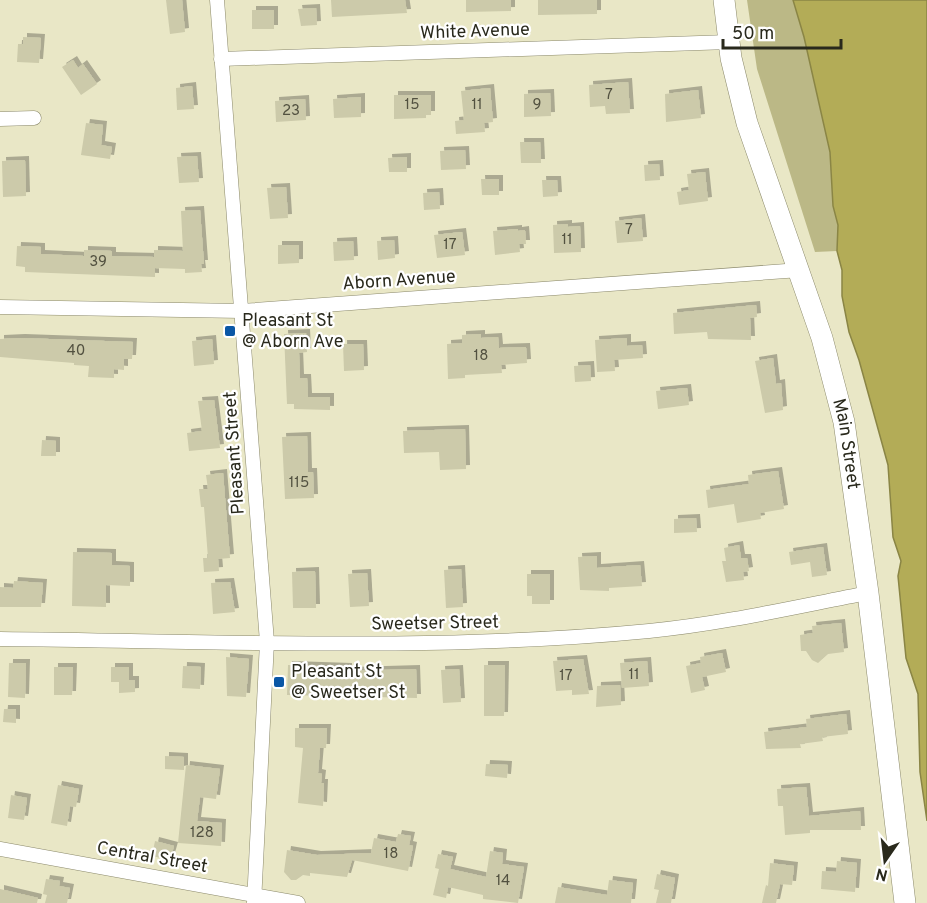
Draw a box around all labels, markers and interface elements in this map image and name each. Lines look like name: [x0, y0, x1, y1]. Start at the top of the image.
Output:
scale bar: [723, 12, 842, 50]
street label: White Avenue: [420, 19, 530, 45]
text: 50 m: [732, 23, 774, 46]
house number: 7: [605, 86, 613, 105]
house number: 15: [405, 96, 419, 115]
house number: 11: [471, 96, 483, 115]
house number: 9: [533, 96, 541, 115]
house number: 23: [282, 102, 300, 121]
house number: 7: [625, 221, 633, 240]
house number: 11: [561, 231, 573, 250]
house number: 17: [443, 236, 457, 255]
house number: 39: [89, 253, 107, 272]
street label: Aborn Avenue: [342, 266, 456, 296]
place label: Pleasant St @ Aborn Ave: [242, 310, 343, 354]
marker: Pleasant St @ Aborn Ave: [223, 324, 237, 338]
house number: 40: [67, 342, 85, 361]
house number: 18: [474, 347, 488, 366]
street label: Pleasant Street: [219, 391, 251, 515]
street label: Main Street: [827, 396, 865, 491]
house number: 115: [289, 474, 309, 493]
street label: Sweetser Street: [371, 611, 499, 637]
place label: Pleasant St @ Sweetser St: [291, 661, 406, 705]
house number: 11: [628, 666, 640, 685]
house number: 17: [559, 667, 573, 686]
marker: Pleasant St @ Sweetser St: [272, 675, 286, 689]
house number: 128: [190, 824, 214, 843]
north arrow: [855, 831, 915, 891]
street label: Central Street: [95, 837, 209, 879]
house number: 18: [384, 845, 398, 864]
text: N: [874, 863, 890, 885]
house number: 14: [496, 872, 510, 891]

